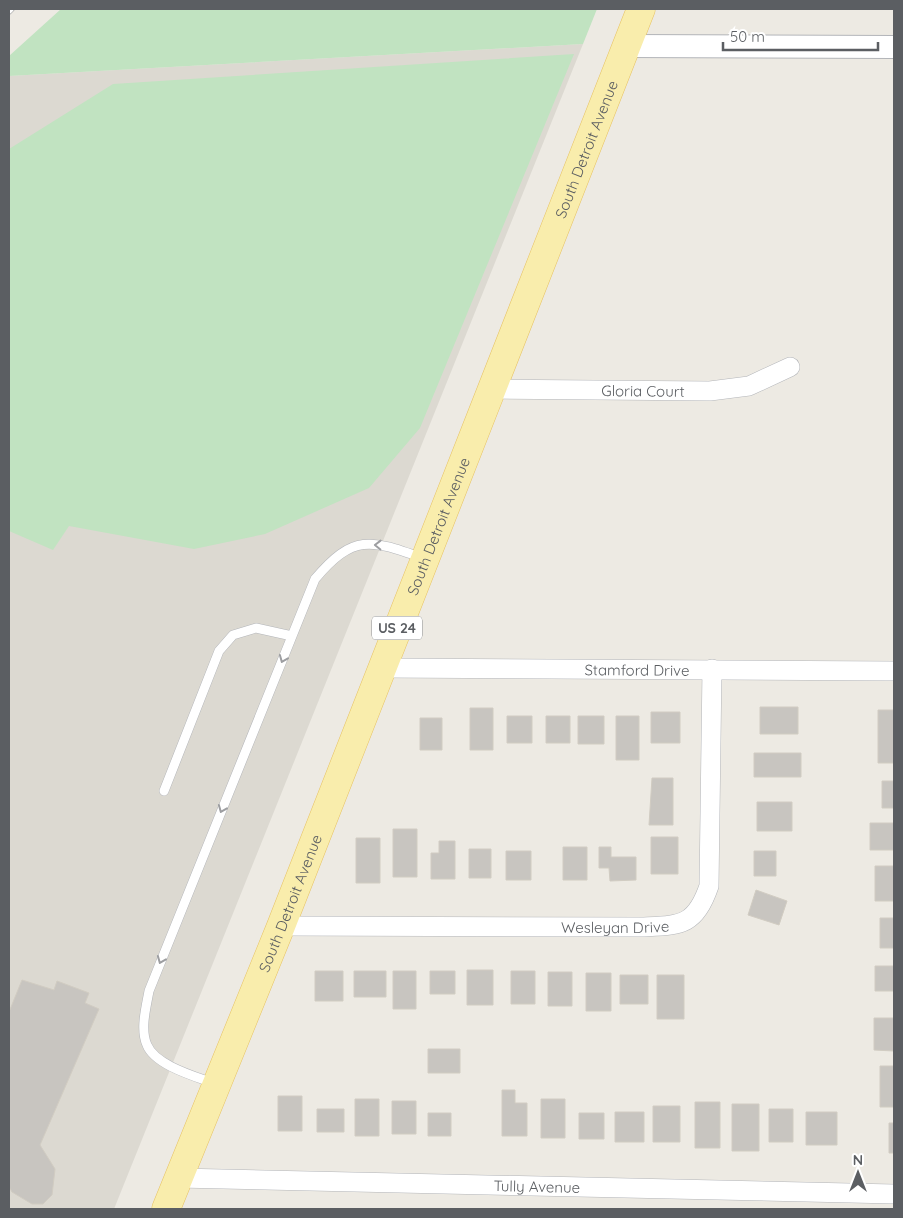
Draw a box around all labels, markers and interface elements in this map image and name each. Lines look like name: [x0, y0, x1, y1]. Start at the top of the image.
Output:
scale bar: [723, 20, 878, 52]
text: 50 m: [730, 27, 765, 46]
street label: South Detroit Avenue: [550, 78, 622, 221]
street label: Gloria Court: [601, 381, 685, 400]
street label: South Detroit Avenue: [402, 454, 474, 598]
one-way arrow: [374, 540, 382, 550]
road number: US 24: [372, 616, 422, 640]
one-way arrow: [278, 654, 288, 662]
street label: Stamford Drive: [584, 660, 690, 679]
one-way arrow: [218, 804, 228, 813]
street label: South Detroit Avenue: [254, 831, 326, 975]
street label: Wesleyan Drive: [561, 916, 670, 937]
one-way arrow: [157, 955, 168, 964]
north arrow: [833, 1148, 883, 1198]
text: N: [853, 1151, 863, 1169]
street label: Tully Avenue: [493, 1176, 580, 1196]

